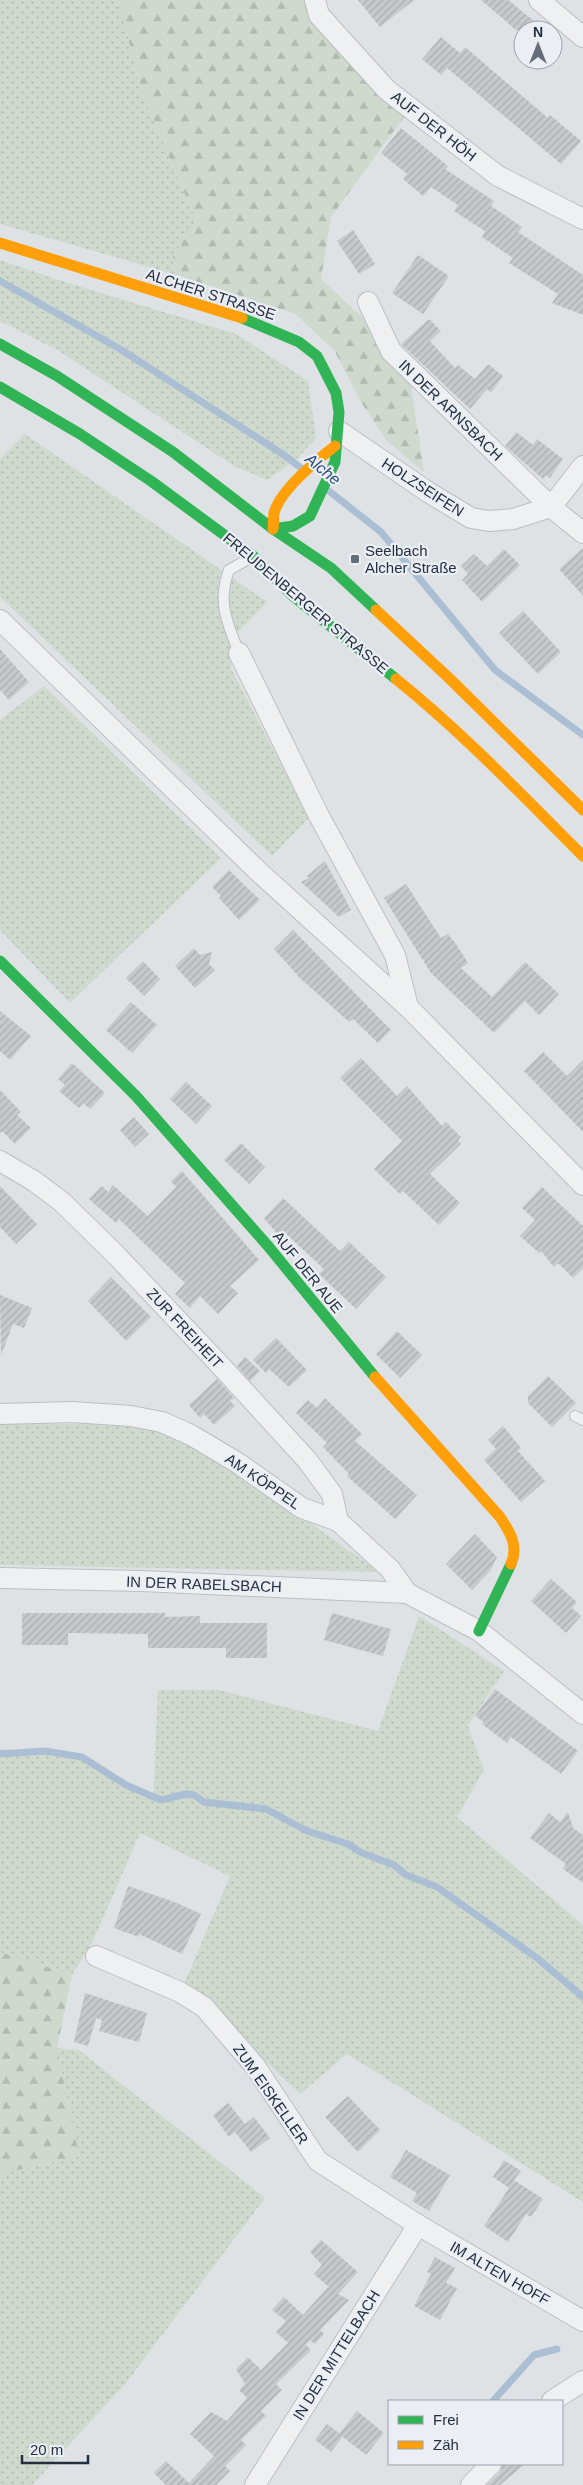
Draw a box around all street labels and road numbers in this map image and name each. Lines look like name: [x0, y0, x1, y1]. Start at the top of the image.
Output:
street label: AUF DER HÖH: [388, 87, 480, 165]
street label: ALCHER STRASSE: [144, 265, 278, 323]
street label: IN DER ARNSBACH: [396, 356, 506, 464]
street label: HOLZSEIFEN: [379, 454, 467, 520]
street label: FREUDENBERGER STRASSE: [220, 529, 392, 677]
street label: AUF DER AUE: [270, 1228, 346, 1316]
street label: ZUR FREIHEIT: [144, 1284, 226, 1372]
street label: AM KÖPPEL: [222, 1450, 304, 1512]
street label: IN DER RABELSBACH: [126, 1573, 282, 1595]
street label: ZUM EISKELLER: [230, 2041, 312, 2147]
street label: IM ALTEN HOFF: [447, 2238, 553, 2308]
street label: IN DER MITTELBACH: [289, 2287, 383, 2423]

